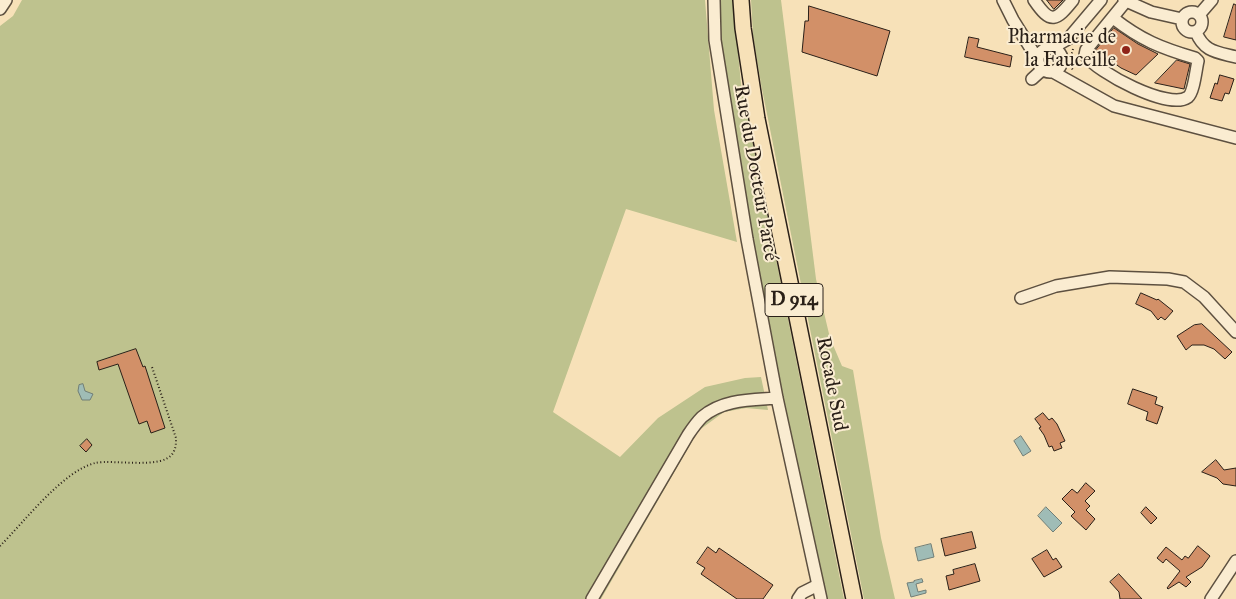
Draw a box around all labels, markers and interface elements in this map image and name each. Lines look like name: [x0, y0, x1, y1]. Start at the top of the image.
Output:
place label: Pharmacie de la Fauceille: [1007, 26, 1116, 73]
marker: Pharmacie de la Fauceille: [1120, 44, 1132, 56]
street label: Rue du Docteur Parcé: [728, 83, 782, 263]
road number: D 914: [765, 284, 823, 316]
street label: Rocade Sud: [810, 335, 852, 433]

